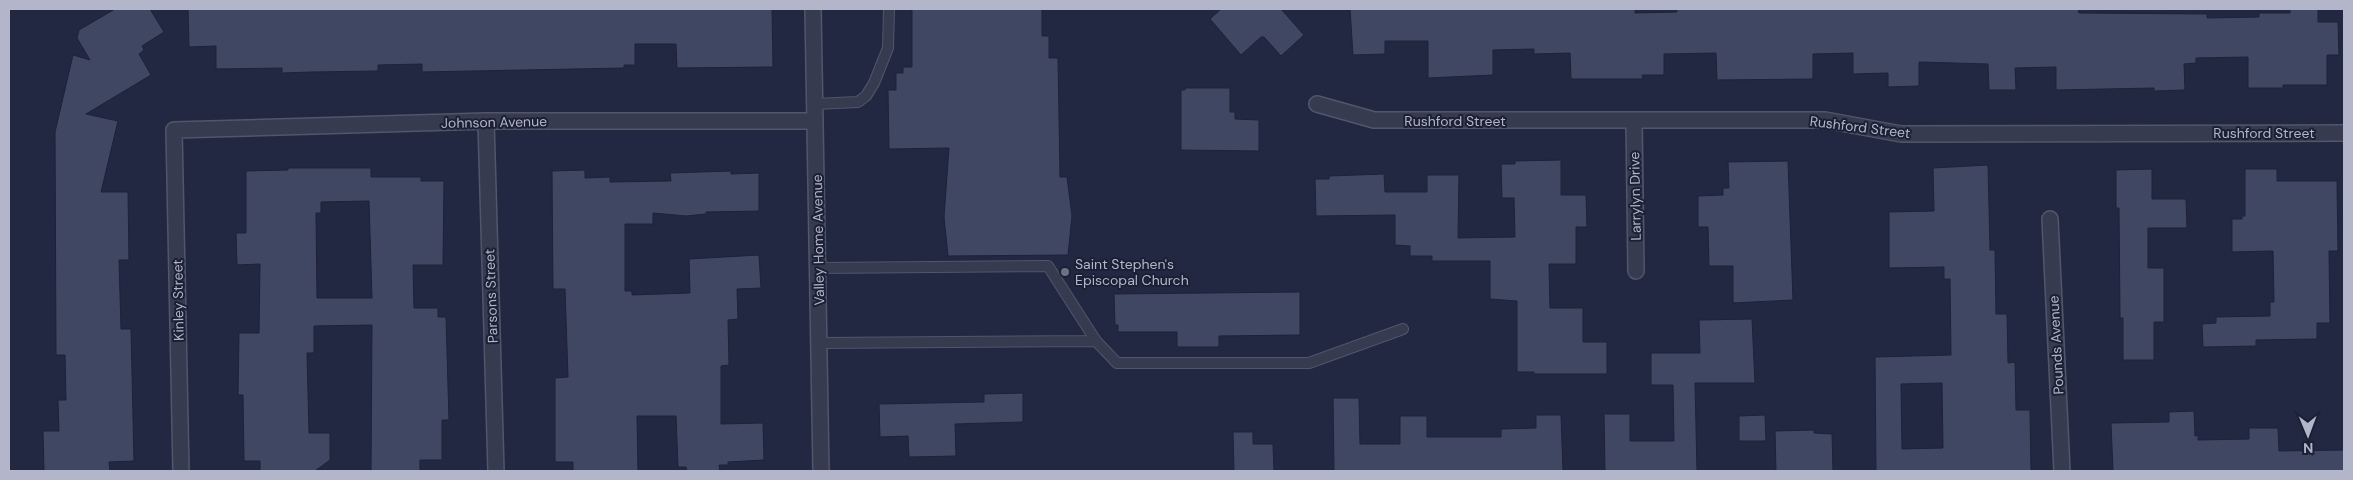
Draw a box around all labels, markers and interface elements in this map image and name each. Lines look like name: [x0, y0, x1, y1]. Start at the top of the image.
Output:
street label: Johnson Avenue: [441, 112, 547, 132]
street label: Rushford Street: [1404, 112, 1506, 130]
street label: Rushford Street: [1809, 112, 1911, 142]
street label: Rushford Street: [2213, 124, 2315, 142]
street label: Larrylyn Drive: [1625, 151, 1645, 241]
street label: Valley Home Avenue: [808, 174, 828, 306]
street label: Parsons Street: [480, 249, 502, 343]
place label: Saint Stephen's Episcopal Church: [1075, 255, 1189, 289]
street label: Kinley Street: [168, 259, 188, 341]
marker: Saint Stephen's Episcopal Church: [1059, 266, 1071, 278]
street label: Pounds Avenue: [2044, 295, 2068, 395]
north arrow: [2283, 410, 2333, 460]
text: N: [2303, 439, 2313, 457]

